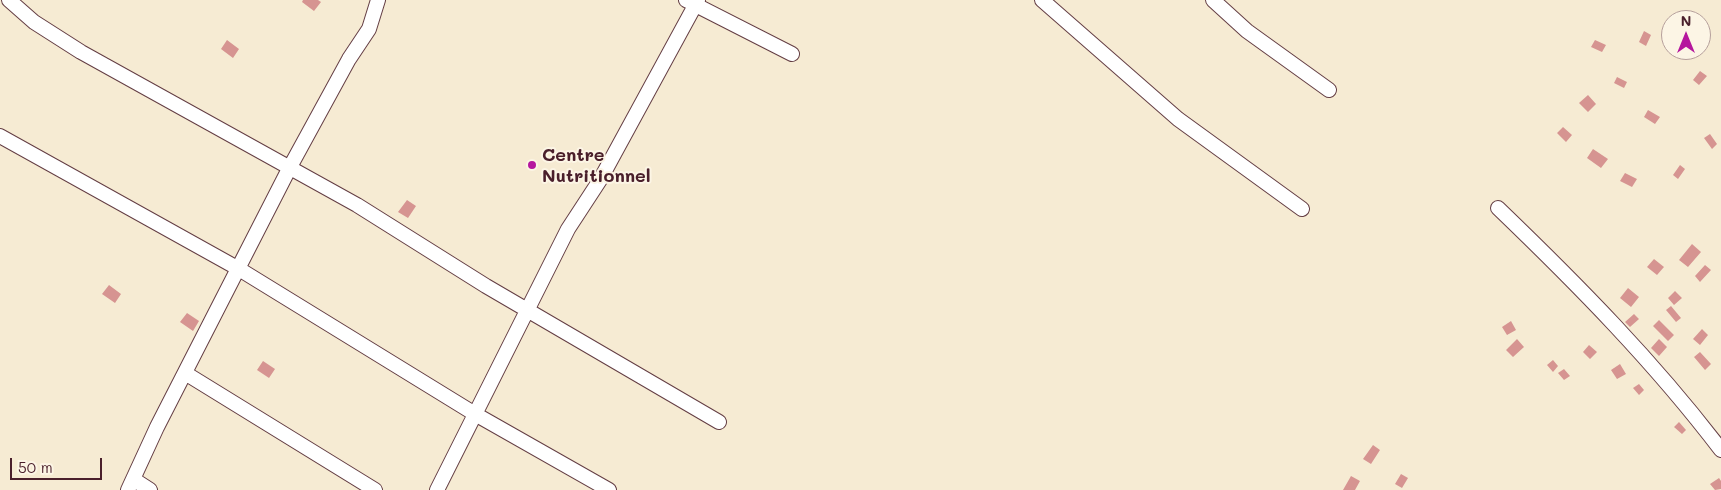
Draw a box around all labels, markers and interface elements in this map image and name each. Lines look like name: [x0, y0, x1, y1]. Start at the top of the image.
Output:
north arrow: [1661, 10, 1711, 60]
text: N: [1681, 11, 1691, 30]
place label: Centre Nutritionnel: [542, 144, 651, 186]
marker: Centre Nutritionnel: [526, 159, 538, 171]
scale bar: [12, 448, 105, 480]
text: 50 m: [18, 457, 53, 477]

